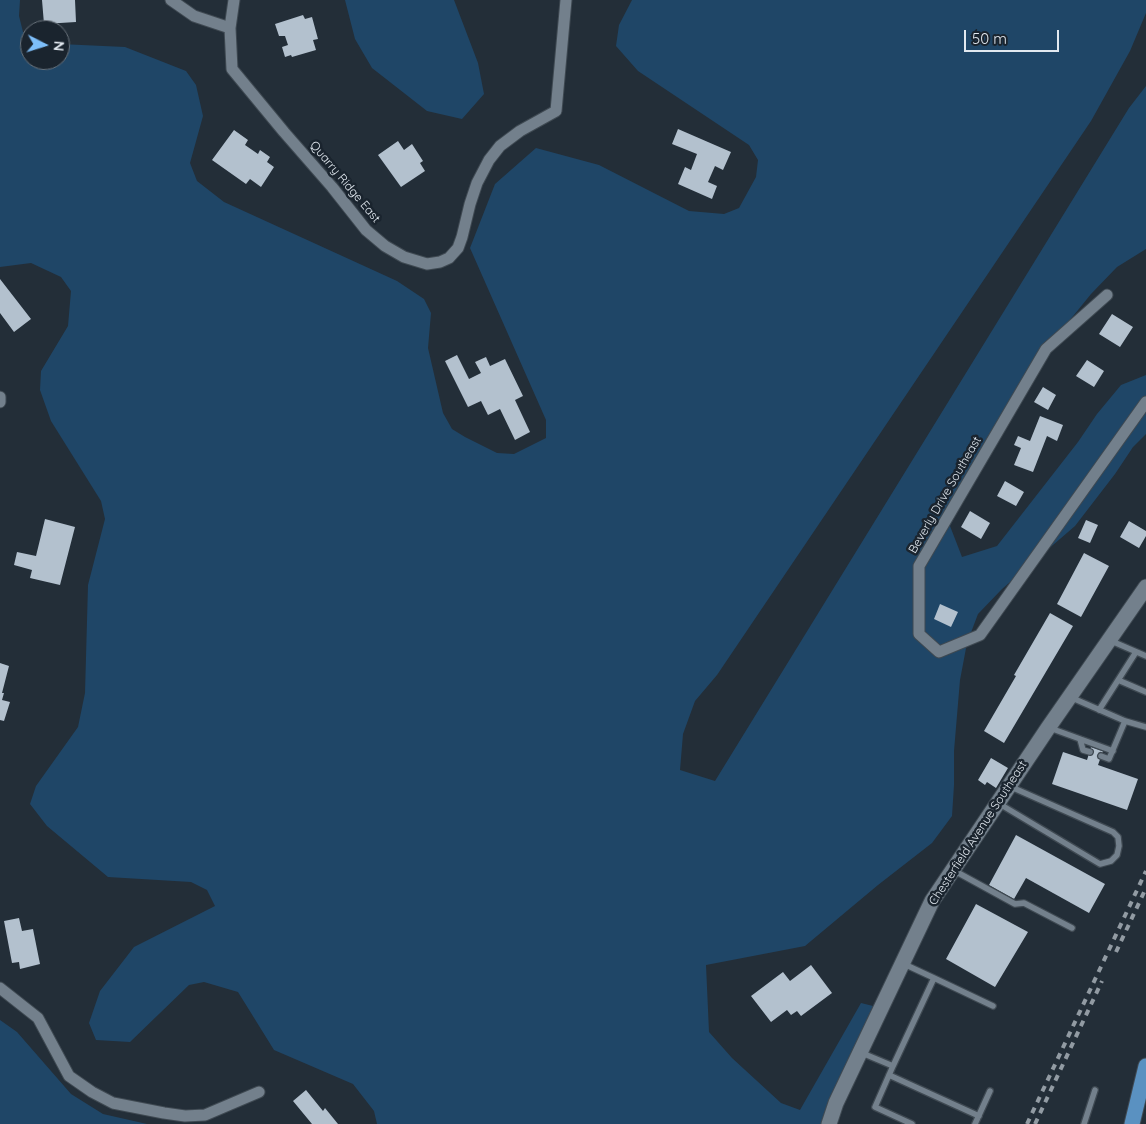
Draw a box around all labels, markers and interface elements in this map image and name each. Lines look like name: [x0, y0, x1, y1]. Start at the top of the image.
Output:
north arrow: [20, 20, 70, 70]
scale bar: [966, 20, 1061, 52]
text: 50 m: [972, 29, 1007, 48]
text: N: [50, 40, 68, 52]
street label: Quarry Ridge East: [307, 138, 383, 226]
street label: Beverly Drive Southeast: [906, 434, 984, 556]
street label: Chesterfield Avenue Southeast: [926, 758, 1030, 908]

